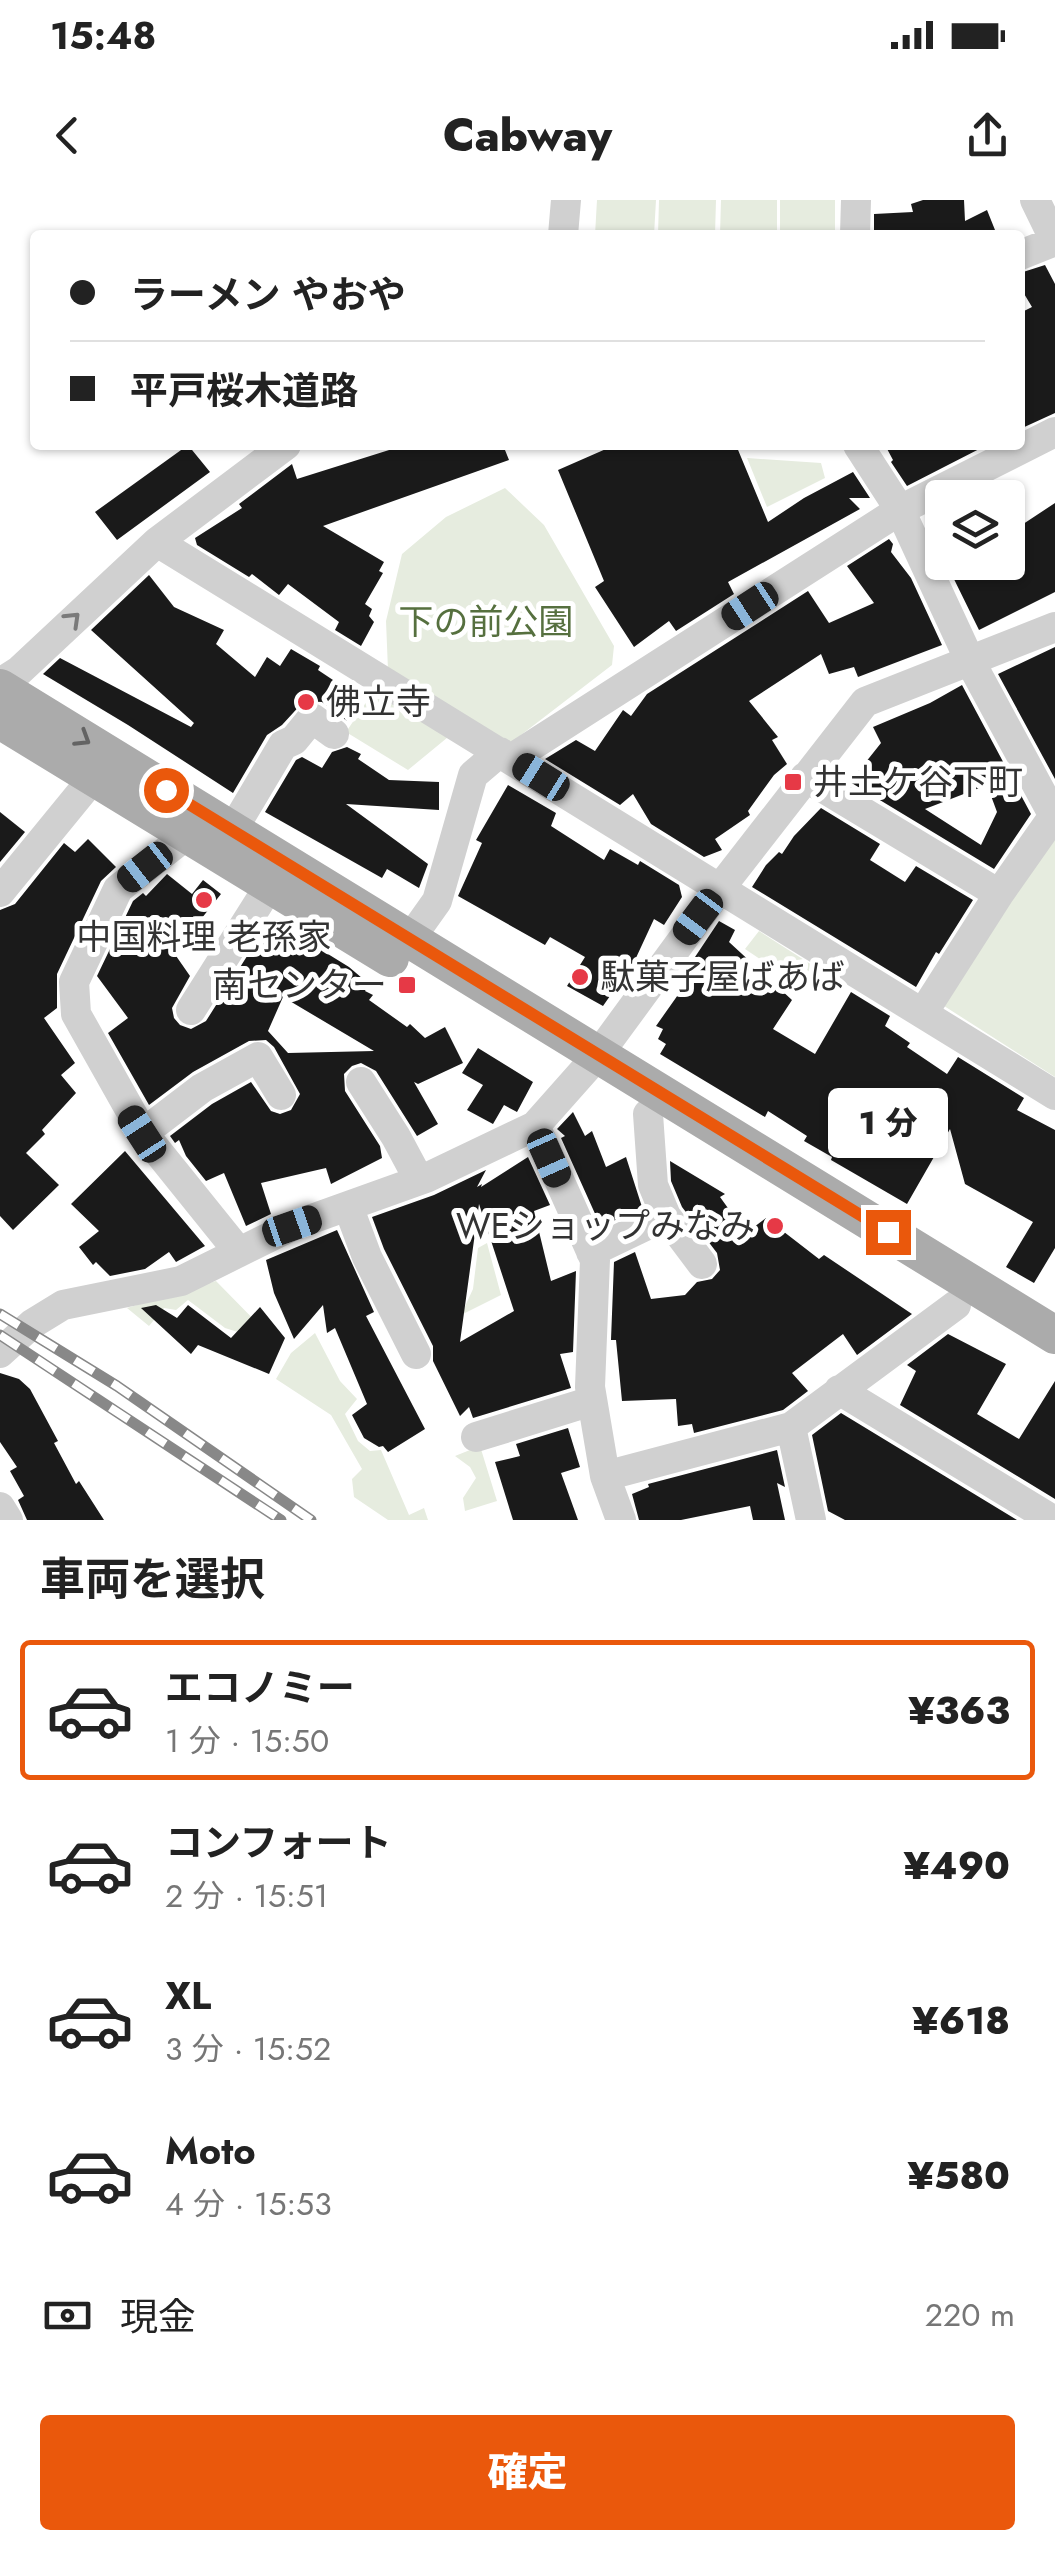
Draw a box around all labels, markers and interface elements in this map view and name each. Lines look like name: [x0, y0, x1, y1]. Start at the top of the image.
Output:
text: 15:48: [50, 8, 156, 63]
text: Cabway: [443, 103, 612, 168]
icon: back: [40, 108, 95, 163]
icon: share: [960, 108, 1015, 163]
text: ラーメン やおや: [130, 267, 406, 322]
text: 平戸桜木道路: [130, 363, 358, 418]
map controls: [925, 480, 1025, 580]
button: layers: [925, 480, 1025, 580]
car: [717, 577, 783, 635]
park label: 下の前公園: [398, 597, 574, 647]
one-way arrow: [62, 613, 80, 631]
place label: 佛立寺: [326, 677, 431, 727]
marker: 佛立寺: [295, 691, 317, 713]
one-way arrow: [72, 727, 90, 746]
car: [508, 748, 574, 806]
place label: 井土ケ谷下町: [813, 757, 1023, 807]
route start: [144, 768, 189, 813]
marker: 井土ケ谷下町: [782, 771, 804, 793]
car: [112, 837, 178, 897]
car: [668, 884, 728, 950]
marker: 中国料理 老孫家: [193, 889, 215, 911]
place label: 中国料理 老孫家: [76, 912, 332, 962]
place label: 駄菓子屋ばあば: [600, 952, 845, 1002]
place label: 南センター: [212, 960, 387, 1010]
marker: 駄菓子屋ばあば: [569, 966, 591, 988]
marker: 南センター: [396, 974, 418, 996]
callout: 1 分: [828, 1087, 948, 1157]
text: 1 分: [859, 1100, 917, 1146]
car: [113, 1101, 171, 1167]
car: [523, 1124, 575, 1192]
place label: WEショップみなみ: [456, 1201, 755, 1251]
car: [259, 1202, 325, 1250]
route end: [866, 1210, 911, 1255]
marker: WEショップみなみ: [764, 1215, 786, 1237]
text: 車両を選択: [40, 1547, 265, 1612]
text: エコノミー: [165, 1660, 355, 1715]
icon: car: [45, 1665, 135, 1755]
text: ¥363: [908, 1683, 1010, 1738]
text: 1 分 · 15:50: [165, 1718, 329, 1764]
text: コンフォート: [165, 1815, 392, 1870]
icon: car: [45, 1820, 135, 1910]
text: ¥490: [903, 1838, 1010, 1893]
text: 2 分 · 15:51: [165, 1873, 328, 1919]
text: XL: [165, 1968, 211, 2023]
icon: car: [45, 1975, 135, 2065]
text: ¥618: [912, 1993, 1010, 2048]
text: 3 分 · 15:52: [165, 2026, 331, 2072]
text: Moto: [165, 2123, 256, 2178]
icon: car: [45, 2130, 135, 2220]
text: ¥580: [908, 2148, 1010, 2203]
text: 4 分 · 15:53: [165, 2181, 332, 2227]
icon: cash: [40, 2288, 95, 2343]
text: 現金: [120, 2289, 196, 2344]
text: 220 m: [925, 2292, 1015, 2338]
button: 確定: [40, 2415, 1015, 2530]

